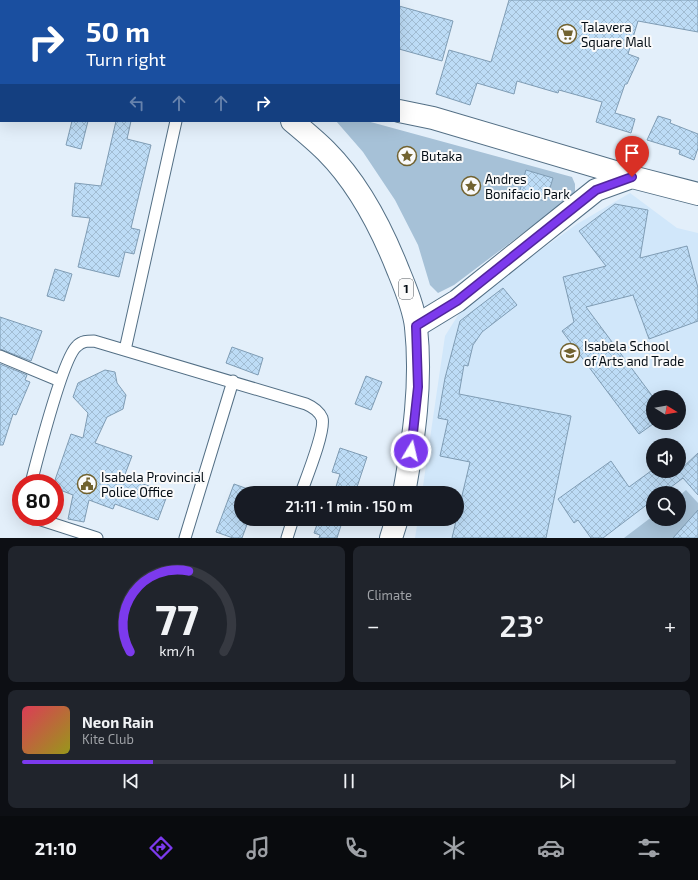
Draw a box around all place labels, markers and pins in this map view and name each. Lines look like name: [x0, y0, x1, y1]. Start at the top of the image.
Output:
place label: Talavera Square Mall: [581, 19, 652, 50]
supermarket icon: Talavera Square Mall: [556, 23, 578, 45]
pin: [615, 136, 649, 177]
place icon: Butaka: [396, 145, 418, 167]
place label: Butaka: [421, 148, 462, 164]
place label: Andres Bonifacio Park: [485, 171, 570, 202]
place icon: Andres Bonifacio Park: [460, 175, 482, 197]
place label: Isabela School of Arts and Trade: [584, 338, 684, 369]
school or university icon: Isabela School of Arts and Trade: [559, 342, 581, 364]
place label: Isabela Provincial Police Office: [101, 469, 205, 500]
public building icon: Isabela Provincial Police Office: [76, 473, 98, 495]

